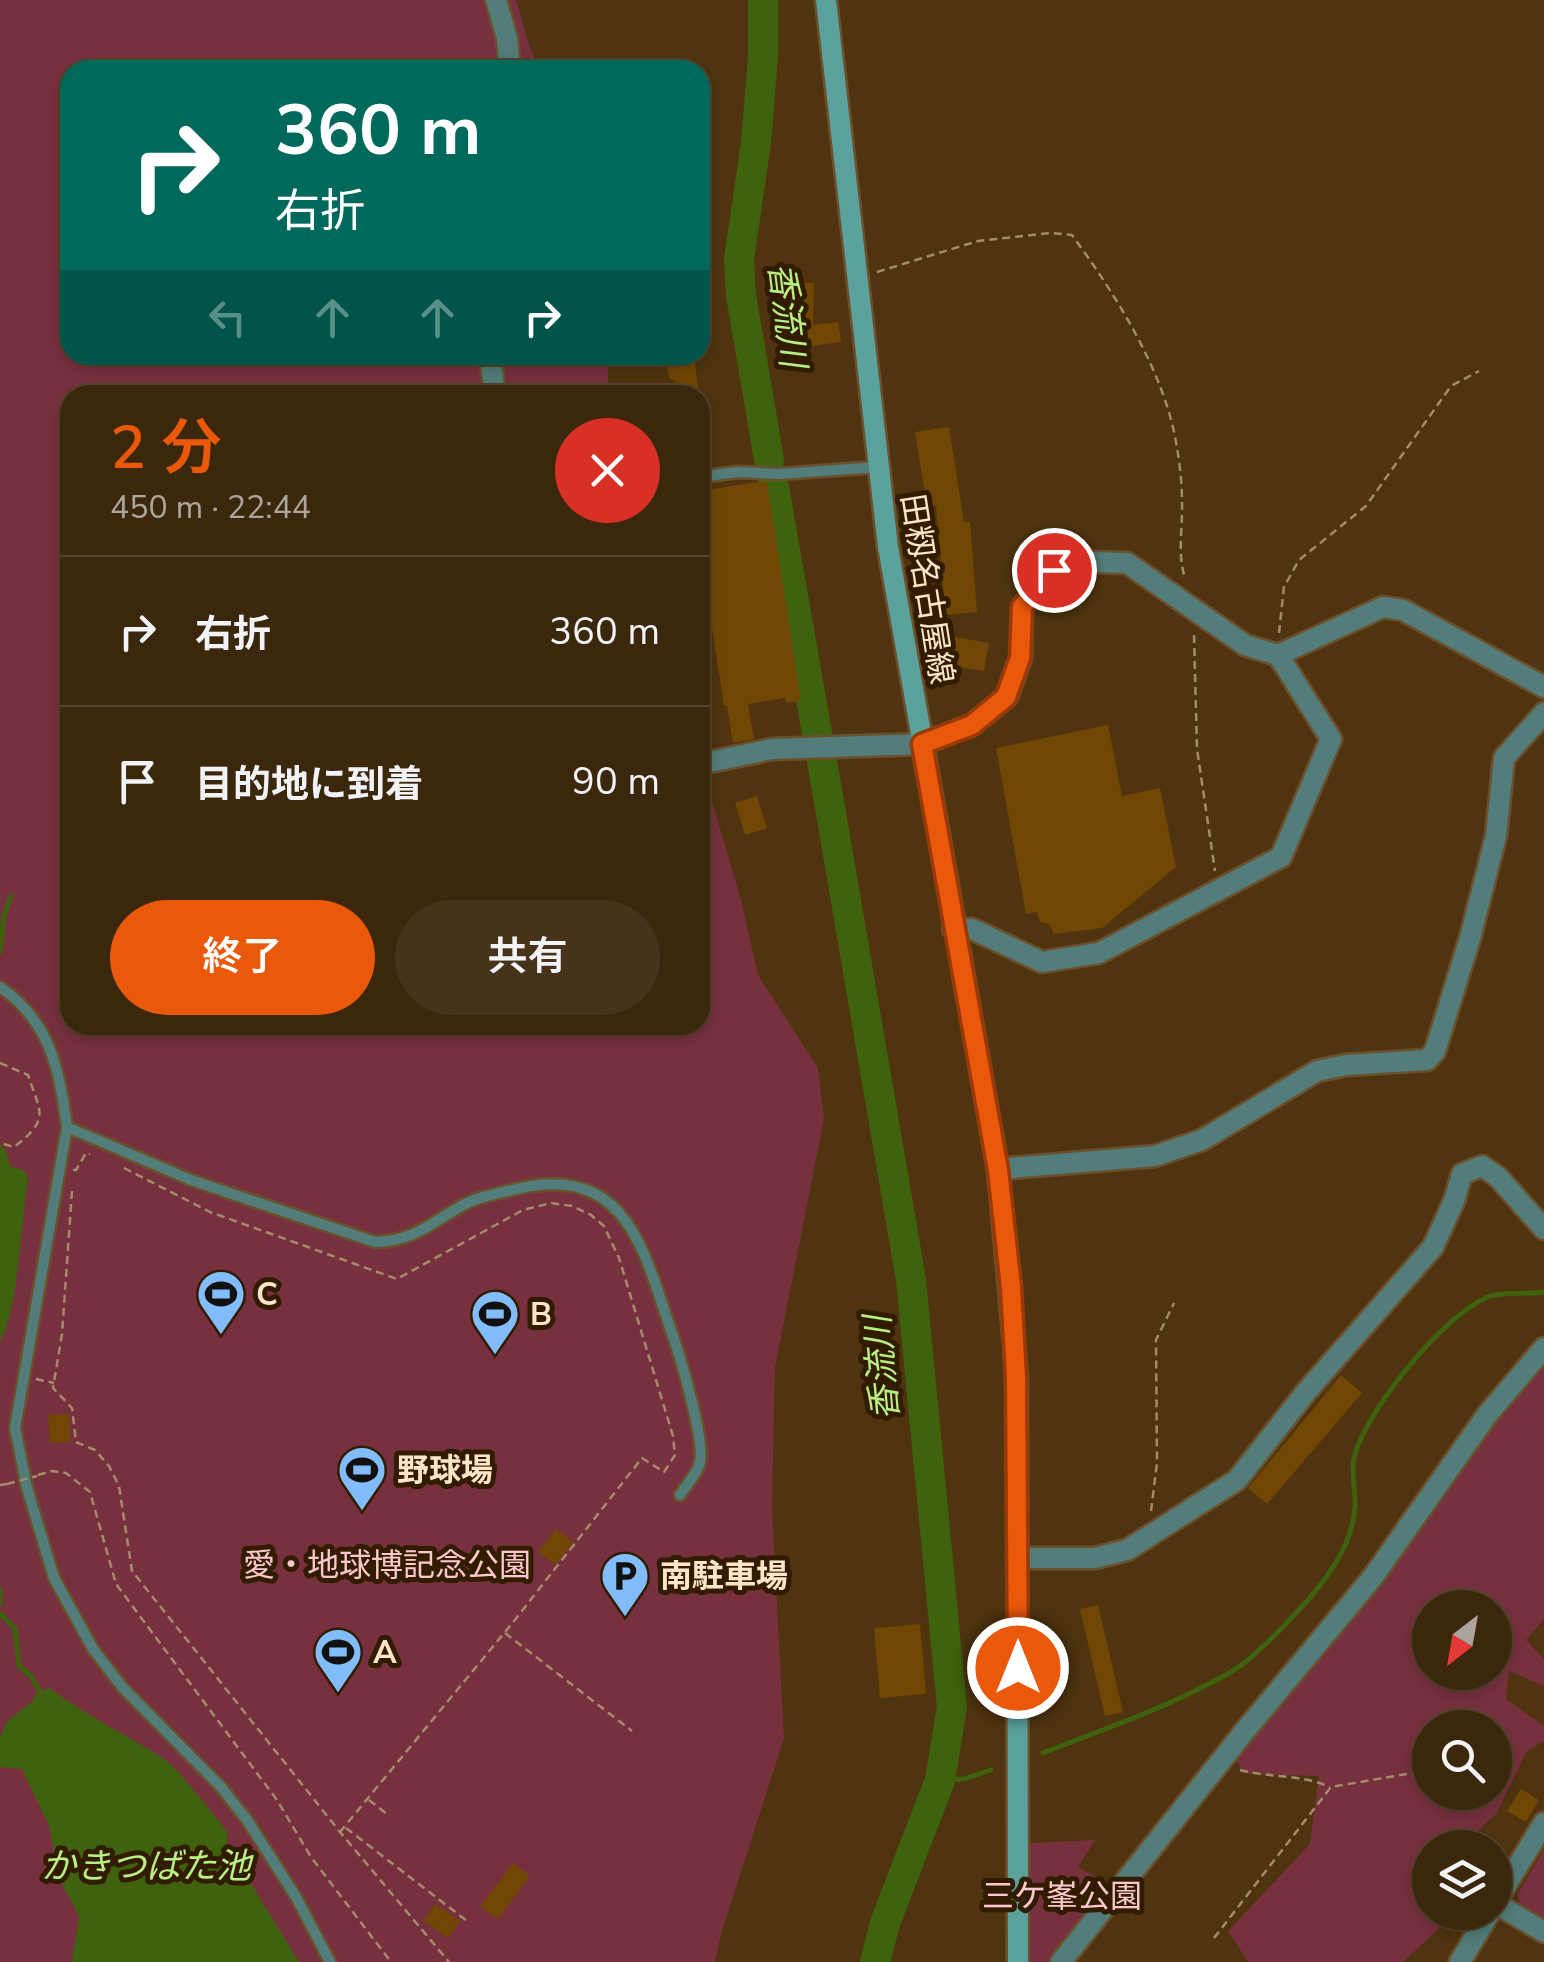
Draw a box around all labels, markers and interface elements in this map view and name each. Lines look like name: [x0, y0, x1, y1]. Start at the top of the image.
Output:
text: 360 m: [275, 83, 481, 179]
icon: right: [110, 100, 240, 230]
text: 右折: [275, 181, 365, 242]
water label: 香流川: [757, 260, 817, 374]
icon: left: [200, 290, 255, 345]
icon: ahead: [305, 290, 360, 345]
icon: ahead: [410, 290, 465, 345]
icon: right: [515, 290, 570, 345]
text: 2 分: [110, 407, 222, 489]
button: close: [555, 418, 660, 523]
text: 450 m · 22:44: [110, 486, 311, 529]
street label: 田籾名古屋線: [891, 491, 963, 687]
pin: [1012, 528, 1097, 613]
icon: arrive: [1027, 543, 1082, 598]
icon: right: [110, 604, 165, 659]
text: 360 m: [549, 606, 660, 657]
text: 右折: [195, 609, 271, 660]
icon: arrive: [110, 754, 165, 809]
text: 90 m: [572, 756, 660, 807]
text: 目的地に到着: [195, 759, 423, 810]
button: 終了: [110, 900, 375, 1015]
button: 共有: [395, 900, 660, 1015]
sports icon: C: [195, 1268, 247, 1336]
place label: C: [256, 1273, 278, 1316]
sports icon: B: [469, 1288, 521, 1356]
place label: B: [530, 1293, 552, 1336]
water label: 香流川: [854, 1310, 910, 1422]
sports icon: 野球場: [336, 1444, 388, 1512]
place label: 野球場: [397, 1449, 493, 1492]
park label: 愛・地球博記念公園: [243, 1544, 531, 1587]
parking icon: 南駐車場: [599, 1550, 651, 1618]
place label: 南駐車場: [660, 1555, 788, 1598]
north arrow: [1412, 1590, 1512, 1690]
map controls: [1412, 1590, 1512, 1930]
position arrow: [966, 1616, 1070, 1720]
sports icon: A: [312, 1626, 364, 1694]
place label: A: [373, 1631, 397, 1674]
button: search: [1412, 1710, 1512, 1810]
button: layers: [1412, 1830, 1512, 1930]
water label: かきつばた池: [41, 1843, 254, 1890]
park label: 三ケ峯公園: [982, 1875, 1142, 1918]

